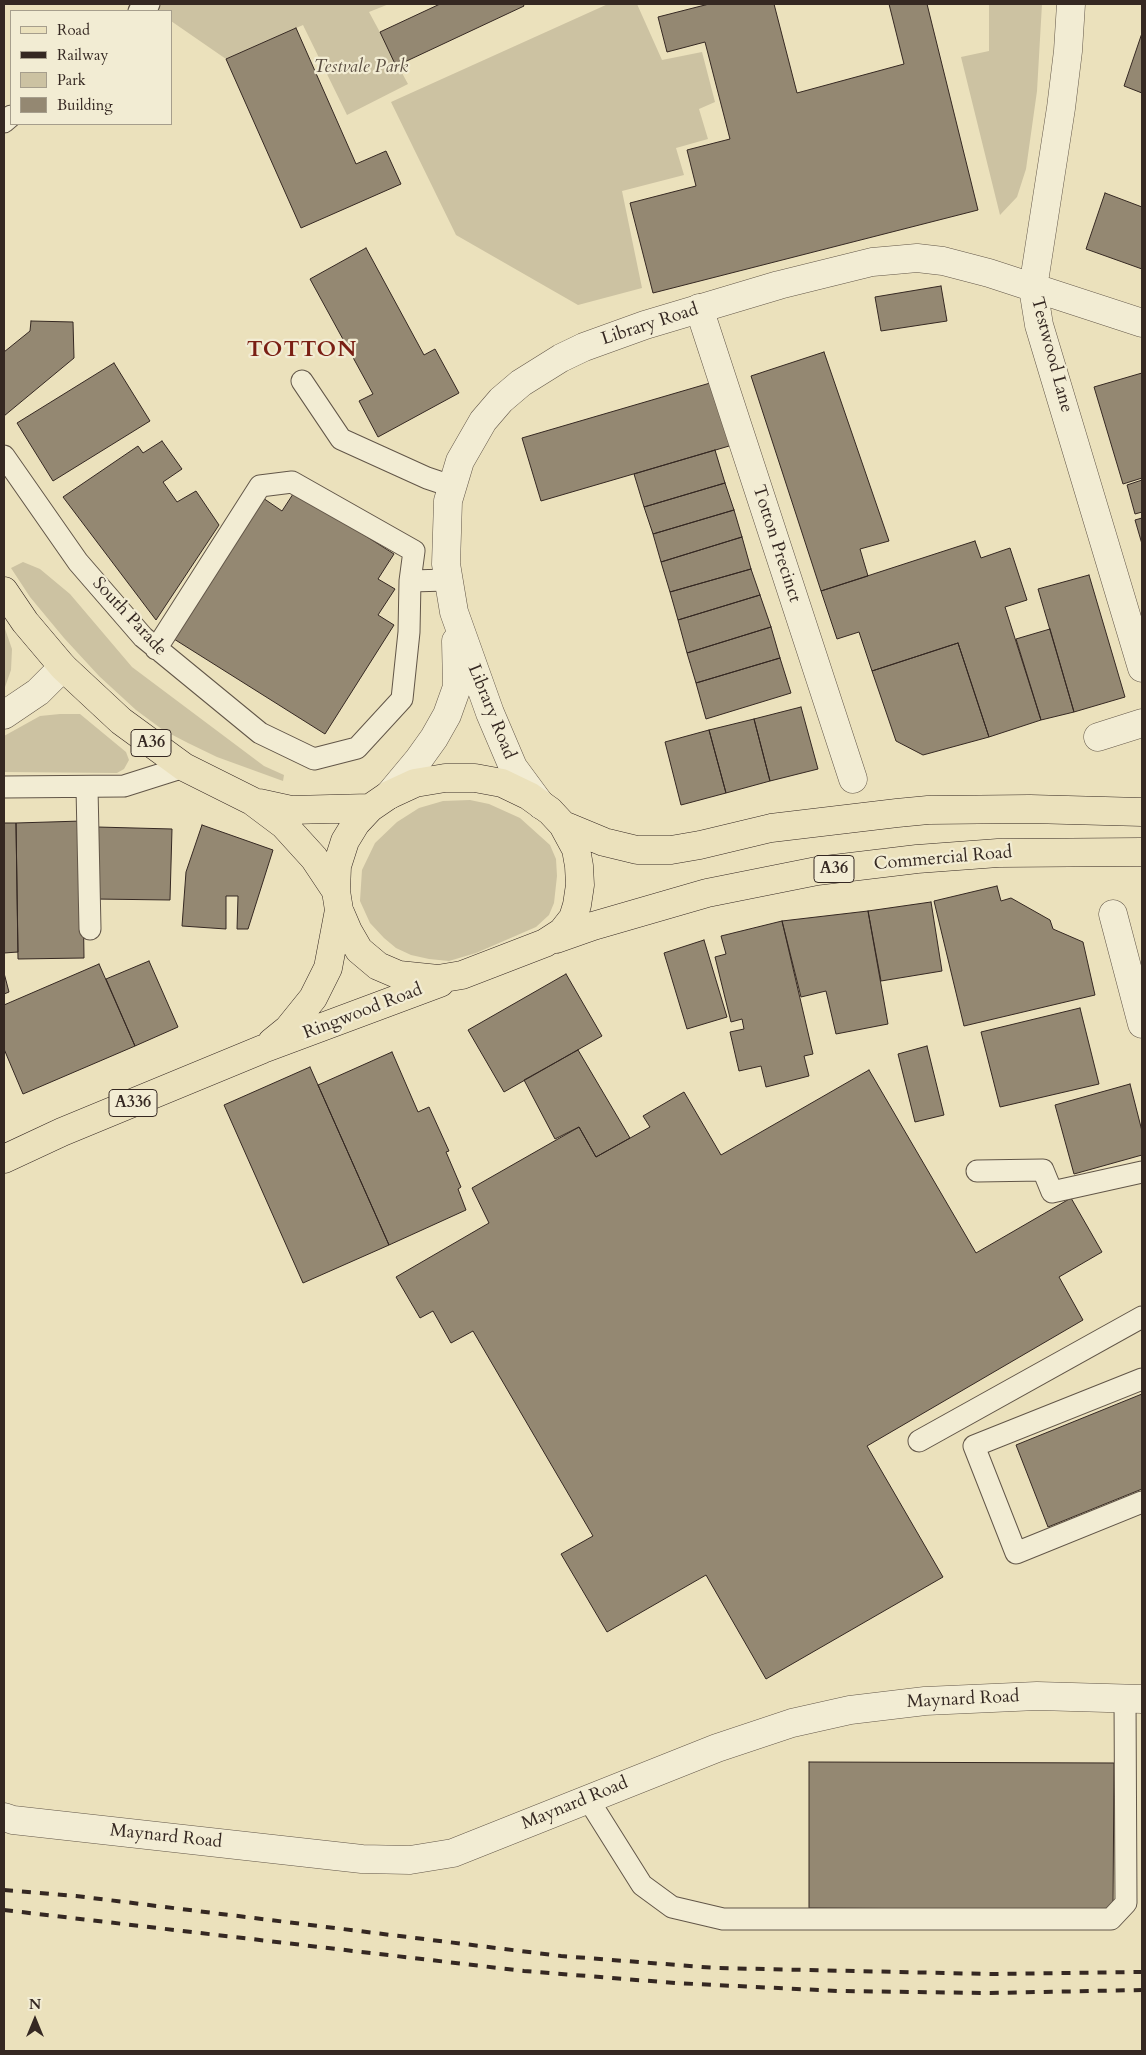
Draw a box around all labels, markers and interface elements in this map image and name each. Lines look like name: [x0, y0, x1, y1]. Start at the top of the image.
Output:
legend: [10, 10, 172, 125]
text: Road: [57, 20, 90, 40]
text: Railway: [57, 45, 108, 65]
park label: Testvale Park: [314, 57, 408, 79]
text: Park: [57, 70, 86, 90]
text: Building: [57, 95, 113, 115]
street label: Testwood Lane: [1025, 295, 1077, 415]
street label: Library Road: [599, 299, 701, 351]
district label: TOTTON: [246, 338, 358, 364]
street label: Totton Precinct: [747, 483, 805, 605]
street label: South Parade: [87, 573, 171, 661]
street label: Library Road: [462, 661, 520, 763]
road number: A36: [131, 730, 171, 756]
street label: Commercial Road: [873, 842, 1013, 876]
road number: A36: [814, 856, 854, 882]
street label: Ringwood Road: [300, 979, 426, 1045]
road number: A336: [109, 1090, 157, 1116]
street label: Maynard Road: [906, 1686, 1020, 1714]
street label: Maynard Road: [519, 1773, 631, 1835]
street label: Maynard Road: [109, 1820, 223, 1854]
north arrow: [10, 1995, 60, 2045]
text: N: [29, 1995, 41, 2014]

